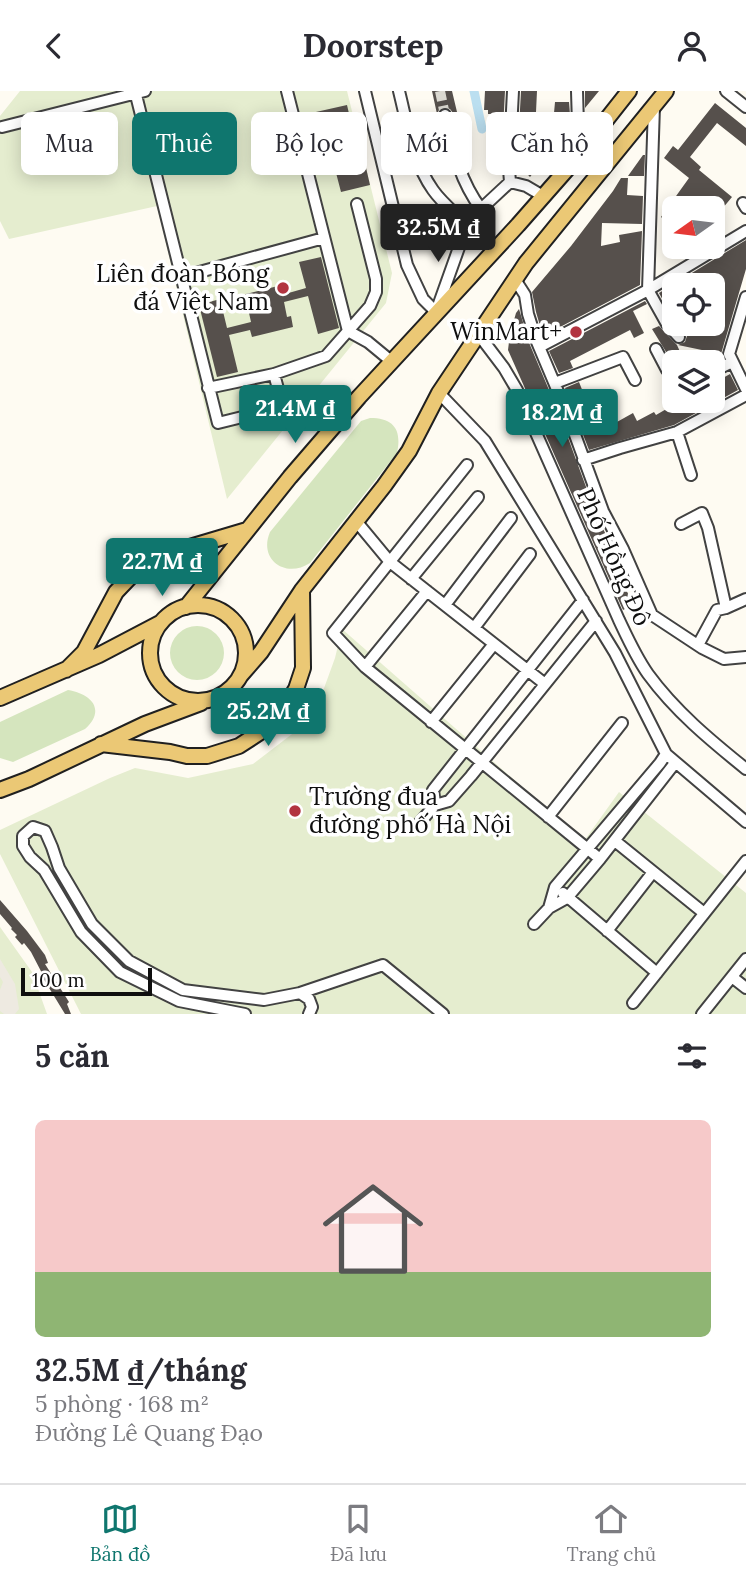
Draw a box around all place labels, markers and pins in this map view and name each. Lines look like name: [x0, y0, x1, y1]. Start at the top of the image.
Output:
pin: 32.5M ₫: [373, 205, 503, 264]
place label: Liên đoàn Bóng đá Việt Nam: [96, 258, 270, 317]
marker: Liên đoàn Bóng đá Việt Nam: [275, 280, 291, 296]
place label: WinMart+: [450, 316, 562, 347]
marker: WinMart+: [568, 324, 584, 340]
pin: 21.4M ₫: [230, 385, 360, 445]
pin: 18.2M ₫: [497, 389, 627, 449]
pin: 22.7M ₫: [97, 539, 227, 598]
pin: 25.2M ₫: [203, 689, 333, 748]
place label: Trường đua đường phố Hà Nội: [309, 781, 511, 840]
marker: Trường đua đường phố Hà Nội: [287, 803, 303, 819]

